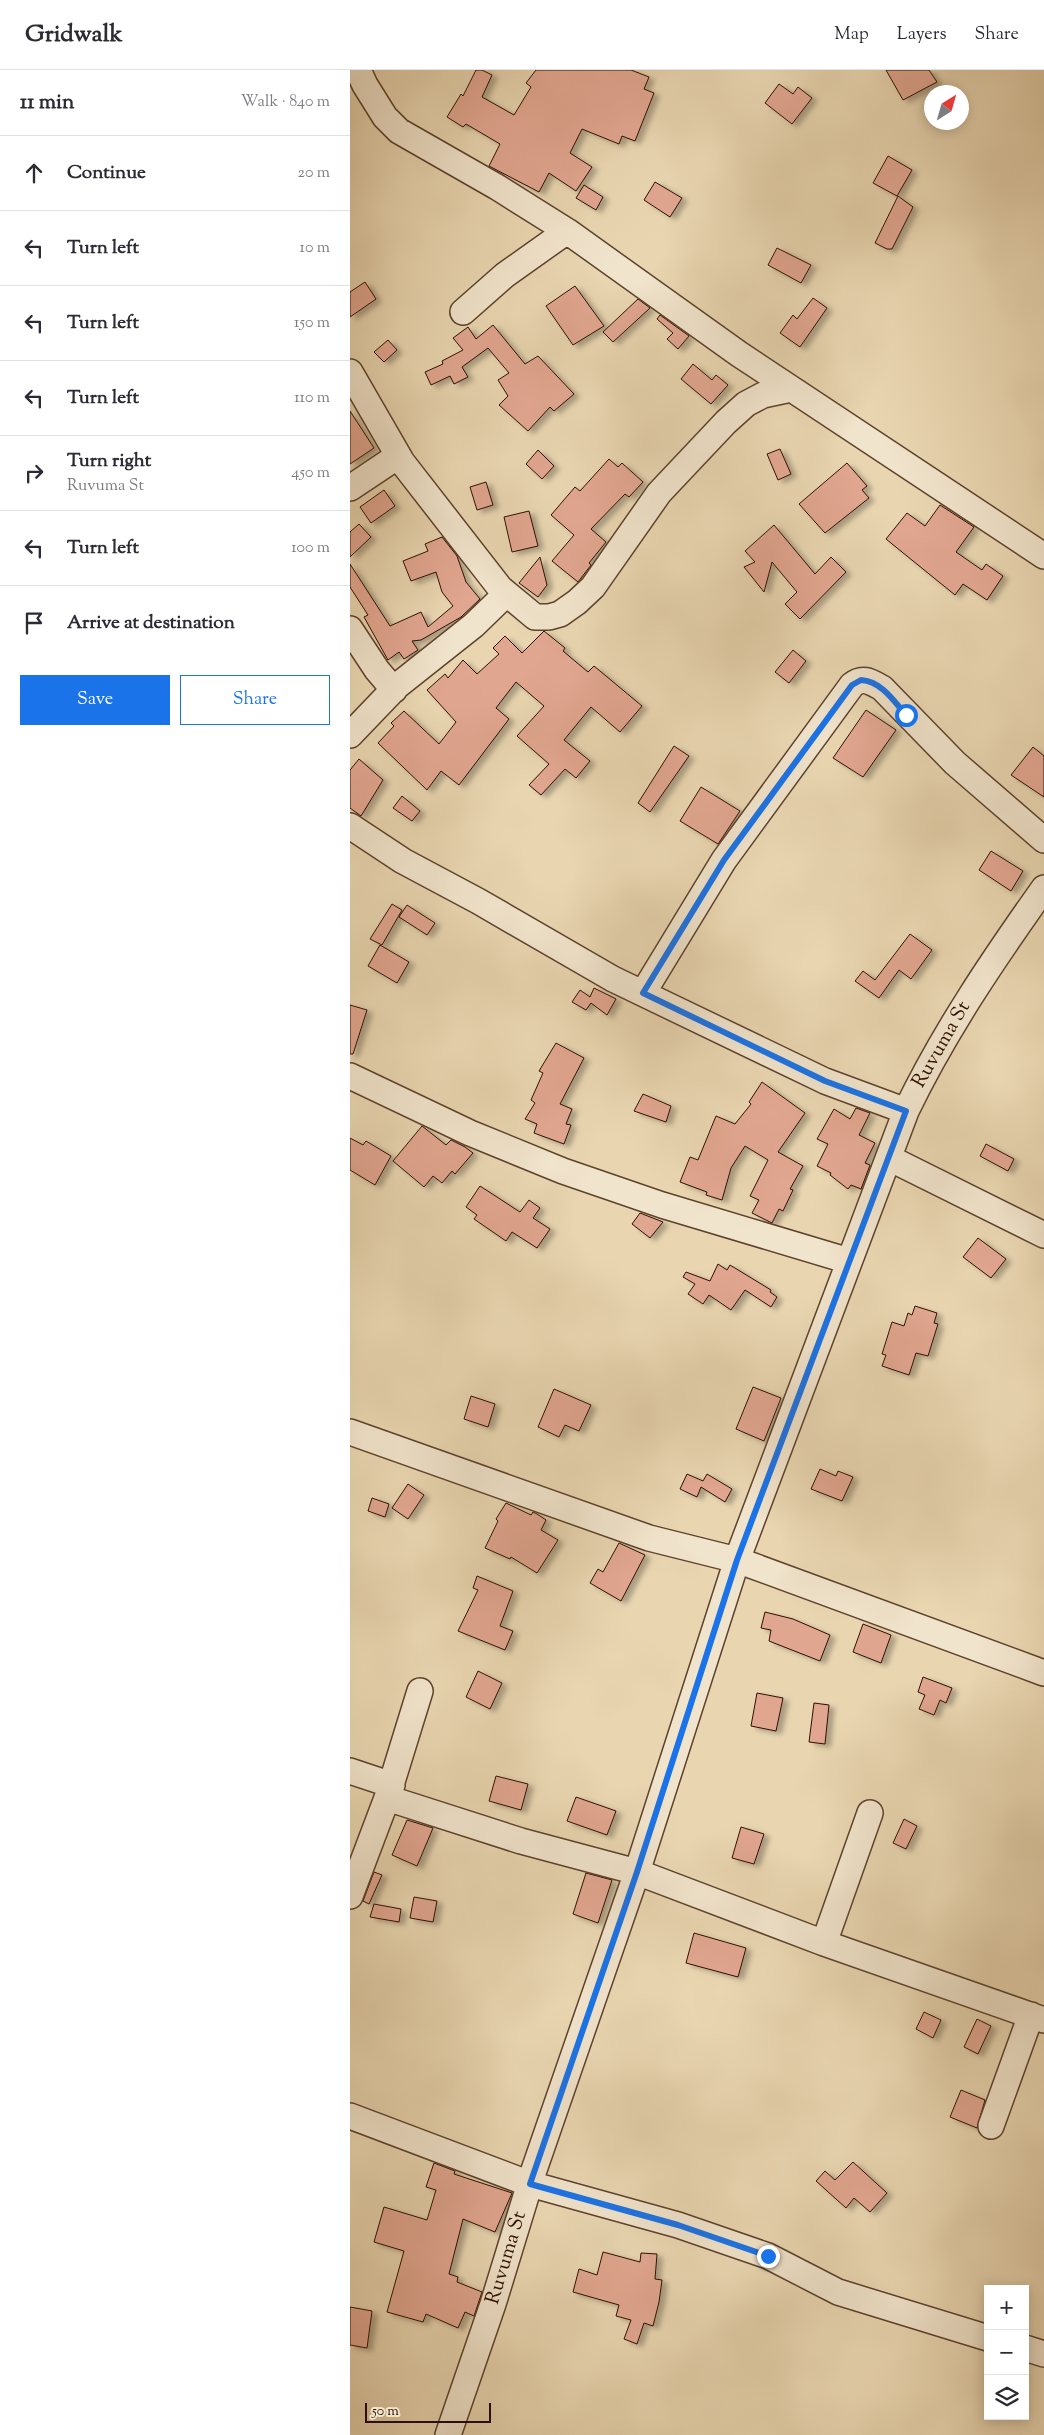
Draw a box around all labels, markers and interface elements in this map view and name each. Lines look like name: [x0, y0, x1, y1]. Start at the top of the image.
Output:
text: Gridwalk: [25, 18, 123, 52]
text: Map: [834, 22, 869, 48]
text: Layers: [897, 22, 947, 48]
text: Share: [975, 22, 1019, 48]
north arrow: [924, 85, 969, 130]
text: 11 min: [20, 88, 75, 118]
text: Walk · 840 m: [241, 91, 330, 114]
icon: ahead: [20, 159, 48, 187]
text: Continue: [67, 160, 146, 187]
text: 20 m: [297, 162, 330, 185]
icon: left: [20, 234, 48, 262]
text: Turn left: [67, 235, 139, 262]
text: 10 m: [300, 237, 330, 260]
icon: left: [20, 309, 48, 337]
text: Turn left: [67, 310, 139, 337]
text: 150 m: [294, 312, 330, 335]
icon: left: [20, 384, 48, 412]
text: Turn left: [67, 385, 139, 412]
text: 110 m: [294, 387, 330, 410]
text: Turn right: [67, 448, 151, 475]
icon: right: [20, 459, 48, 487]
text: 450 m: [291, 462, 330, 485]
text: Ruvuma St: [67, 475, 144, 498]
icon: left: [20, 534, 48, 562]
text: Turn left: [67, 535, 139, 562]
text: 100 m: [291, 537, 330, 560]
icon: arrive: [20, 609, 48, 637]
text: Arrive at destination: [67, 610, 235, 637]
button: Save: [20, 675, 170, 725]
button: Share: [180, 675, 330, 725]
route start: [895, 704, 918, 727]
street label: Ruvuma St: [905, 996, 979, 1094]
street label: Ruvuma St: [479, 2208, 535, 2308]
route end: [757, 2245, 780, 2268]
map controls: [984, 2285, 1029, 2420]
button: +: [984, 2285, 1029, 2330]
button: −: [984, 2330, 1029, 2375]
button: layers: [984, 2375, 1029, 2420]
scale bar: [365, 2400, 491, 2423]
text: 50 m: [372, 2402, 399, 2422]

